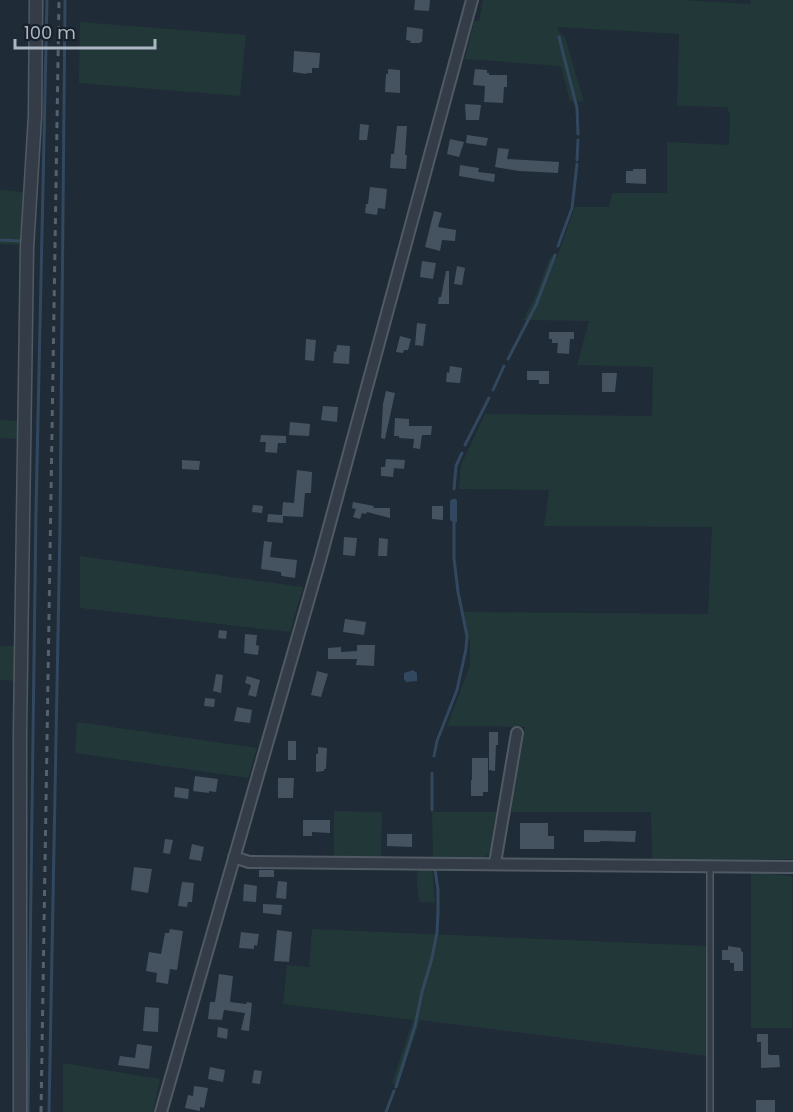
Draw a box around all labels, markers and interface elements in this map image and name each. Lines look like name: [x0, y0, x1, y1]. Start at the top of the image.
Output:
scale bar: [15, 12, 154, 50]
text: 100 m: [24, 20, 76, 45]

